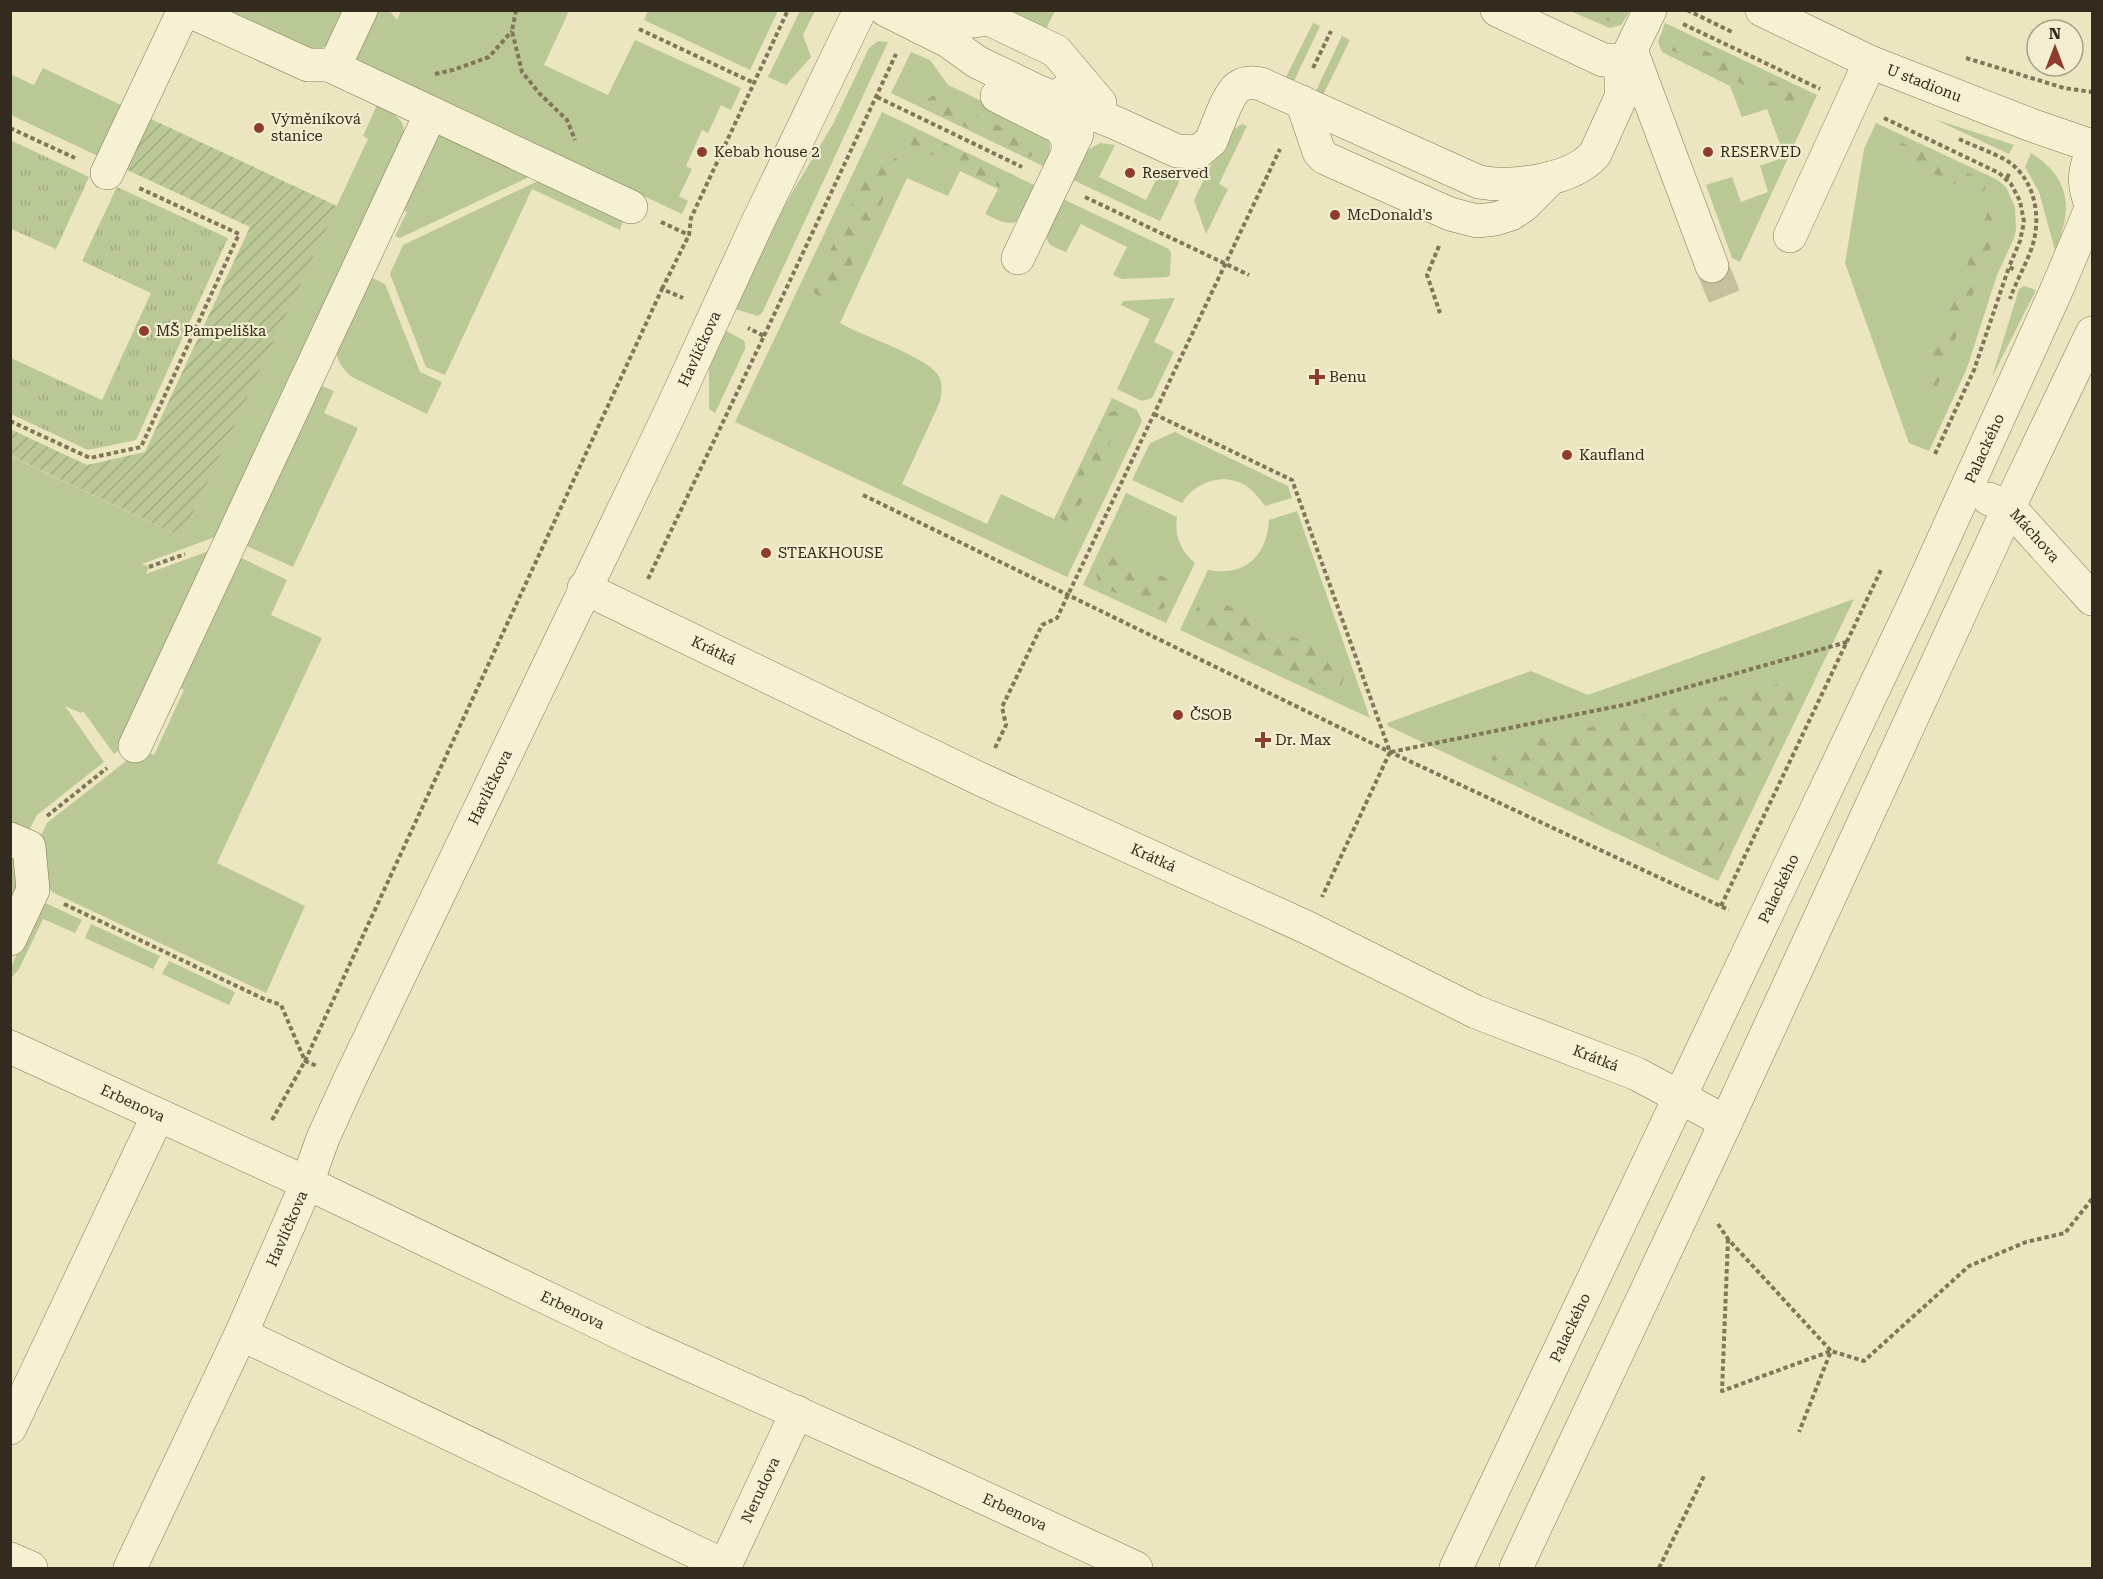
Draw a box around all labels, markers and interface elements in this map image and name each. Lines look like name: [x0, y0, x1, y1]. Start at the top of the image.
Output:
north arrow: [2025, 18, 2085, 78]
text: N: [2049, 24, 2061, 43]
street label: U stadionu: [1884, 60, 1965, 106]
place label: Výměníková stanice: [271, 110, 361, 145]
marker: Výměníková stanice: [252, 121, 266, 135]
place label: Kebab house 2: [714, 143, 820, 161]
place label: RESERVED: [1720, 143, 1801, 161]
marker: Kebab house 2: [695, 145, 709, 159]
marker: RESERVED: [1701, 145, 1715, 159]
place label: Reserved: [1142, 164, 1209, 182]
marker: Reserved: [1123, 166, 1137, 180]
place label: McDonald's: [1347, 206, 1433, 224]
marker: McDonald's: [1328, 208, 1342, 222]
street label: Havlíčkova: [674, 308, 725, 389]
place label: MŠ Pampeliška: [156, 322, 266, 340]
marker: MŠ Pampeliška: [137, 324, 151, 338]
place label: Benu: [1329, 368, 1367, 386]
marker: Benu: [1310, 370, 1324, 384]
street label: Palackého: [1961, 411, 2008, 486]
place label: Kaufland: [1579, 446, 1645, 464]
marker: Kaufland: [1560, 448, 1574, 462]
street label: Máchova: [2006, 505, 2063, 566]
place label: STEAKHOUSE: [778, 544, 883, 562]
marker: STEAKHOUSE: [759, 546, 773, 560]
street label: Krátká: [688, 632, 739, 669]
place label: ČSOB: [1190, 706, 1232, 724]
marker: ČSOB: [1171, 708, 1185, 722]
place label: Dr. Max: [1275, 731, 1331, 749]
marker: Dr. Max: [1256, 733, 1270, 747]
street label: Havlíčkova: [464, 747, 516, 828]
street label: Krátká: [1128, 840, 1179, 876]
street label: Palackého: [1755, 851, 1803, 926]
street label: Krátká: [1570, 1041, 1621, 1075]
street label: Erbenova: [98, 1081, 168, 1126]
street label: Havlíčkova: [263, 1188, 312, 1269]
street label: Erbenova: [538, 1287, 607, 1333]
street label: Palackého: [1546, 1290, 1594, 1365]
street label: Nerudova: [737, 1454, 784, 1526]
street label: Erbenova: [980, 1489, 1050, 1534]

